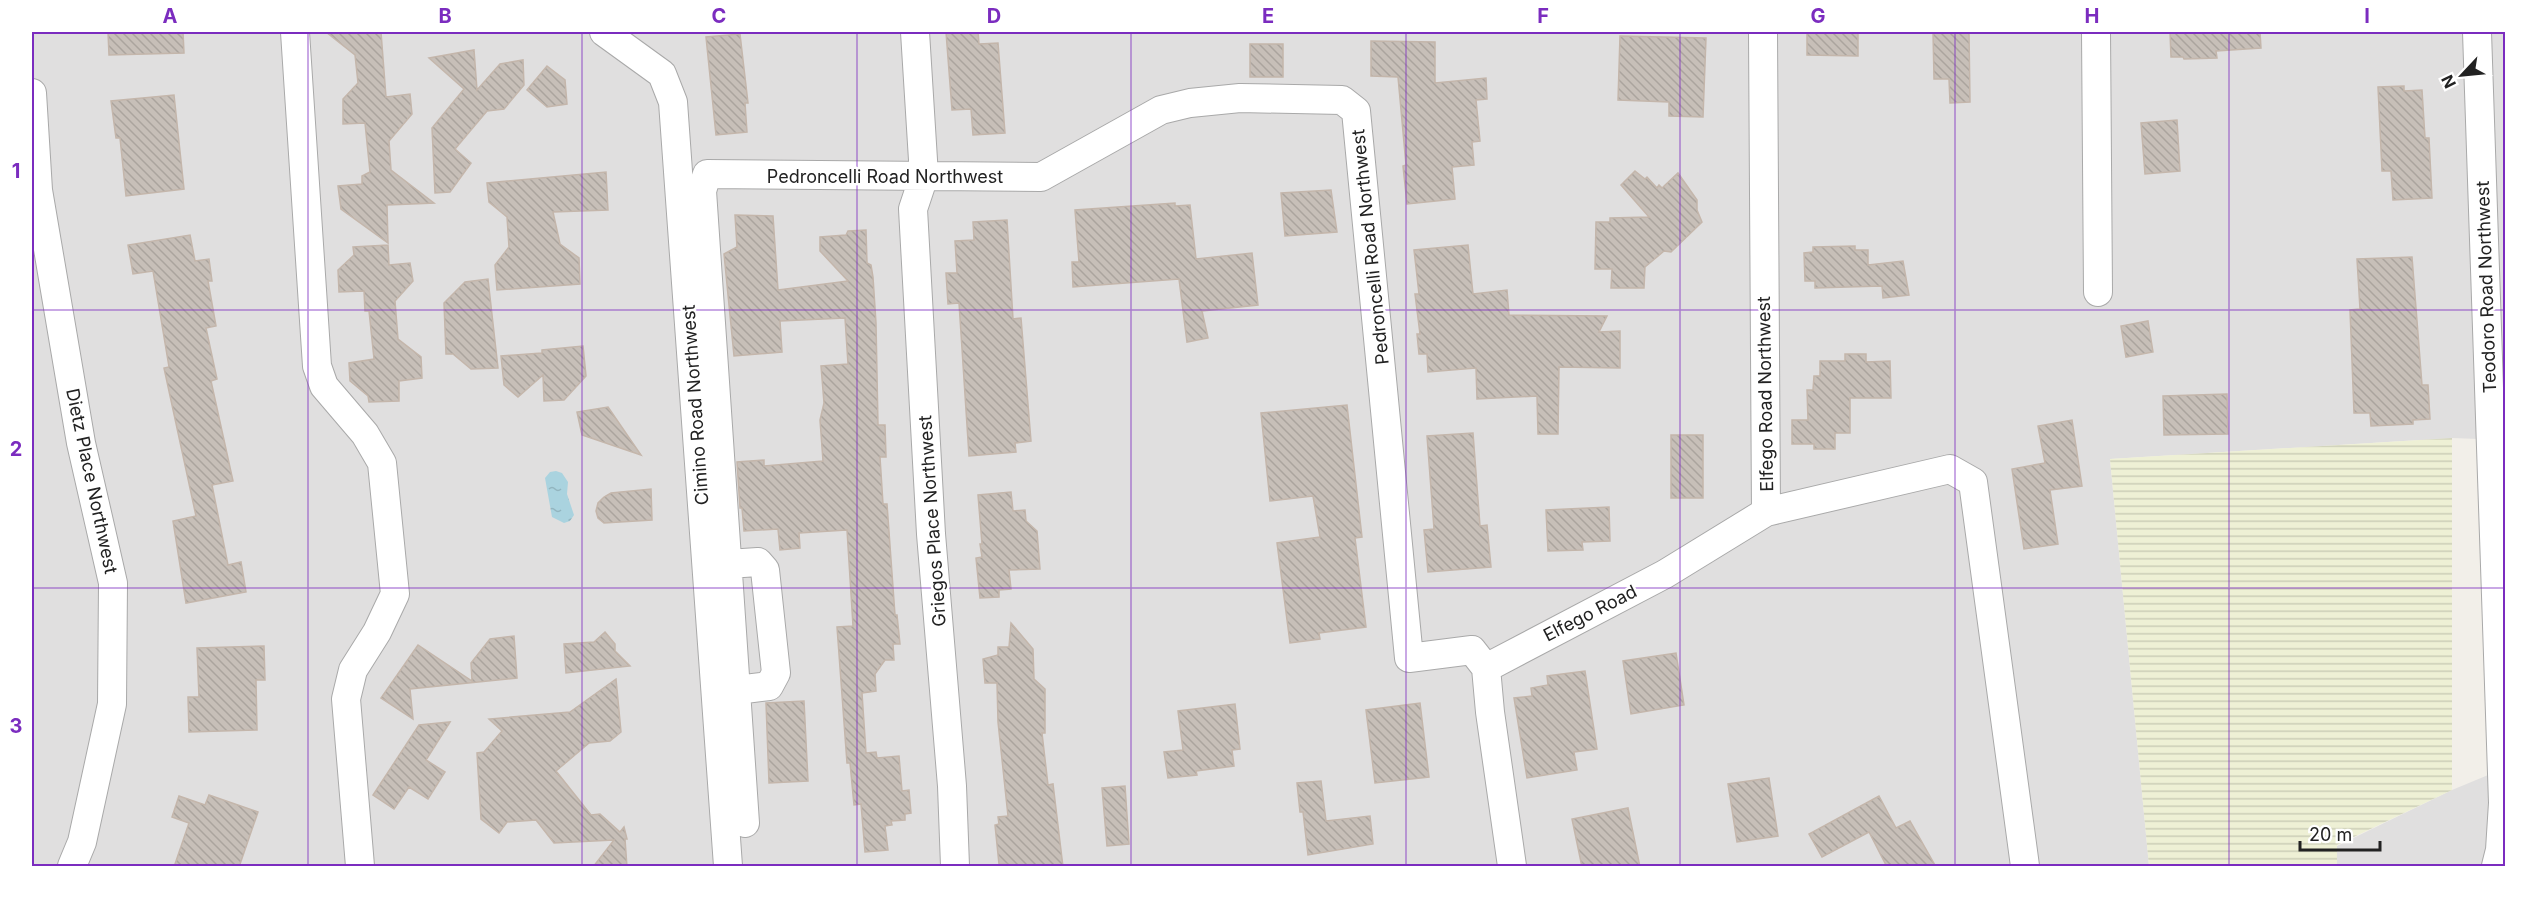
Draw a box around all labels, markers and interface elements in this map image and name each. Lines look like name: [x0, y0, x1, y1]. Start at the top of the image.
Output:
text: A: [163, 4, 178, 28]
text: B: [438, 4, 452, 28]
text: C: [712, 4, 726, 28]
text: D: [987, 4, 1001, 28]
text: E: [1262, 4, 1274, 28]
text: F: [1537, 4, 1549, 28]
text: G: [1810, 4, 1826, 28]
text: H: [2085, 4, 2099, 28]
text: I: [2364, 4, 2370, 28]
north arrow: [2432, 45, 2492, 105]
text: N: [2437, 72, 2460, 91]
street label: Pedroncelli Road Northwest: [1347, 128, 1393, 366]
text: 1: [12, 159, 20, 183]
street label: Pedroncelli Road Northwest: [767, 166, 1003, 187]
street label: Teodoro Road Northwest: [2472, 180, 2500, 393]
street label: Elfego Road Northwest: [1753, 296, 1777, 492]
street label: Cimino Road Northwest: [678, 304, 712, 506]
street label: Dietz Place Northwest: [62, 386, 122, 576]
street label: Griegos Place Northwest: [914, 415, 950, 627]
text: 2: [10, 437, 22, 461]
street label: Elfego Road: [1540, 580, 1640, 646]
text: 3: [10, 714, 22, 738]
scale bar: [2300, 814, 2380, 852]
text: 20 m: [2309, 824, 2352, 845]

